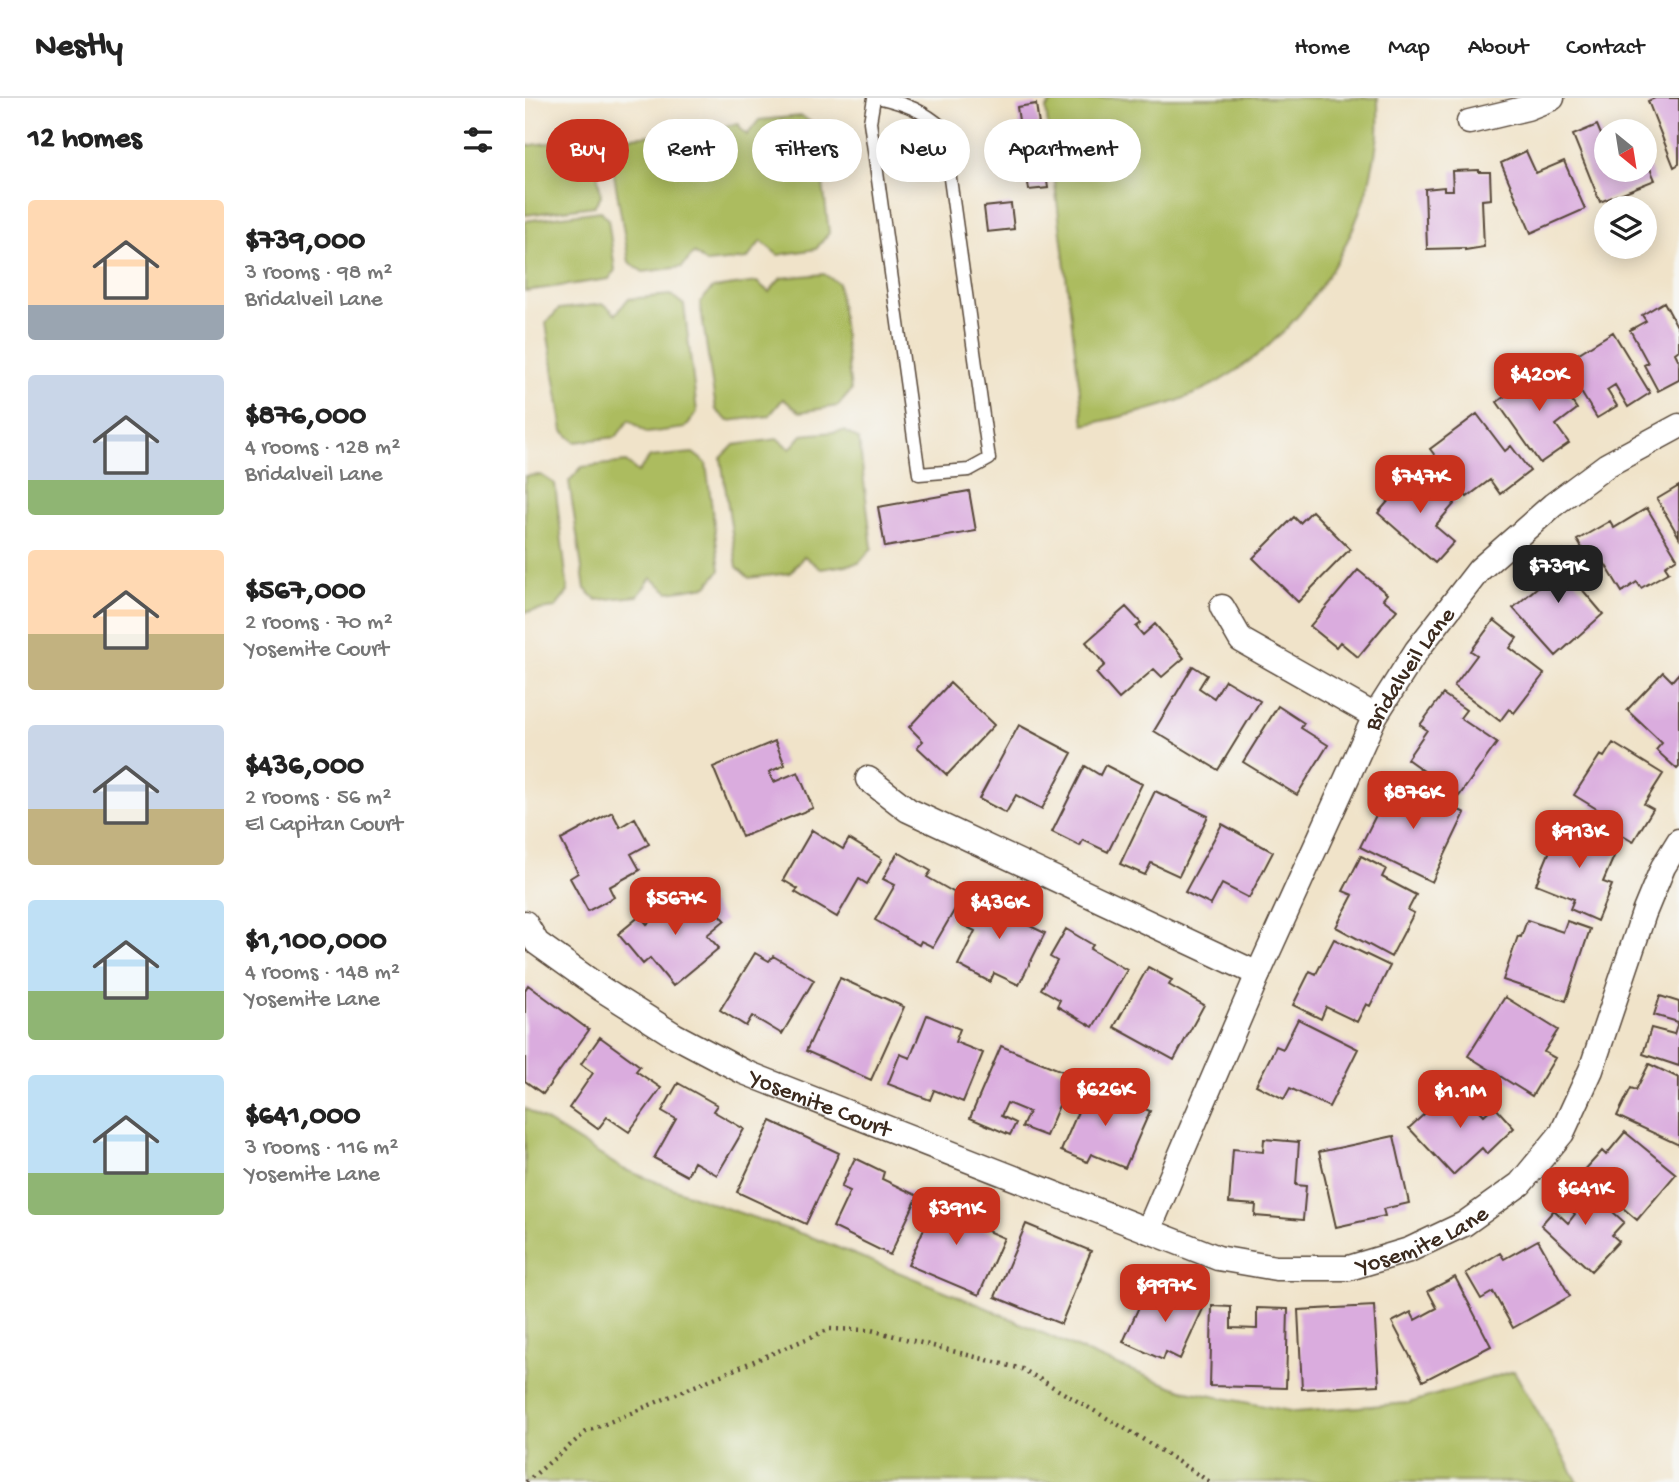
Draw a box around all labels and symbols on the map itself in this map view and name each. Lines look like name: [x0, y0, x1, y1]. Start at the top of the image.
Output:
north arrow: [1594, 119, 1657, 182]
pin: $420K: [1490, 354, 1588, 413]
pin: $747K: [1371, 456, 1469, 515]
pin: $739K: [1509, 546, 1607, 605]
street label: Bridalveil Lane: [1359, 602, 1463, 737]
pin: $876K: [1364, 772, 1462, 831]
pin: $913K: [1530, 810, 1628, 870]
pin: $567K: [626, 878, 724, 937]
pin: $436K: [950, 882, 1048, 941]
street label: Yosemite Court: [742, 1064, 897, 1147]
pin: $626K: [1056, 1068, 1154, 1128]
pin: $1.1M: [1411, 1070, 1509, 1130]
pin: $641K: [1536, 1168, 1634, 1227]
pin: $391K: [907, 1188, 1005, 1247]
street label: Yosemite Lane: [1352, 1200, 1496, 1284]
pin: $997K: [1116, 1264, 1214, 1324]

